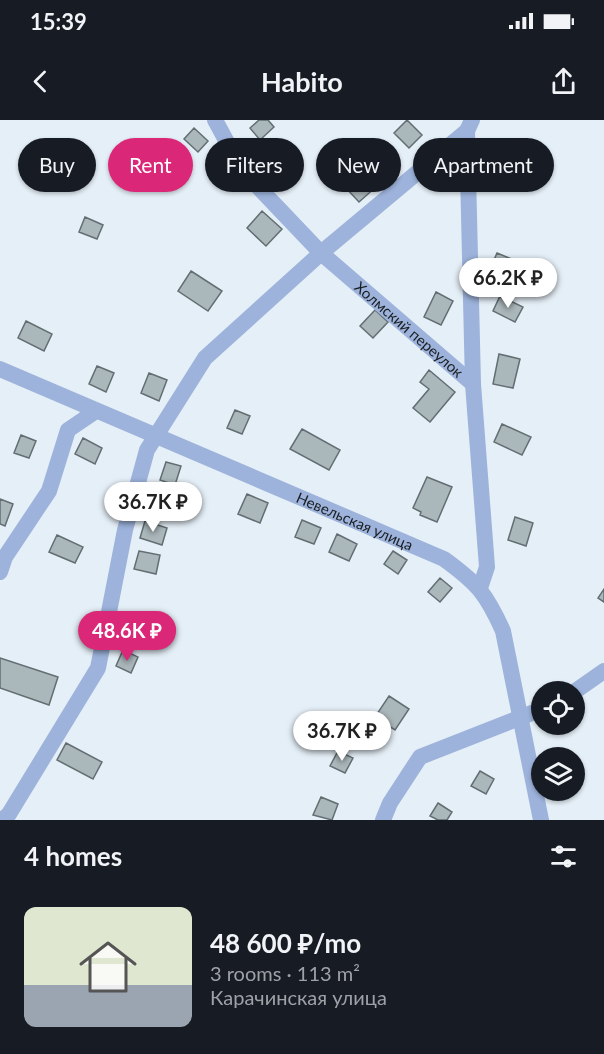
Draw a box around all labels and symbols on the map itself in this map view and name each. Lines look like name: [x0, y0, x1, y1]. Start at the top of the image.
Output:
pin: 66.2K ₽: [453, 258, 563, 309]
street label: Холмский переулок: [351, 277, 467, 381]
pin: 36.7K ₽: [98, 482, 208, 533]
street label: Невельская улица: [294, 488, 416, 554]
pin: 48.6K ₽: [72, 611, 182, 662]
pin: 36.7K ₽: [287, 711, 397, 762]

